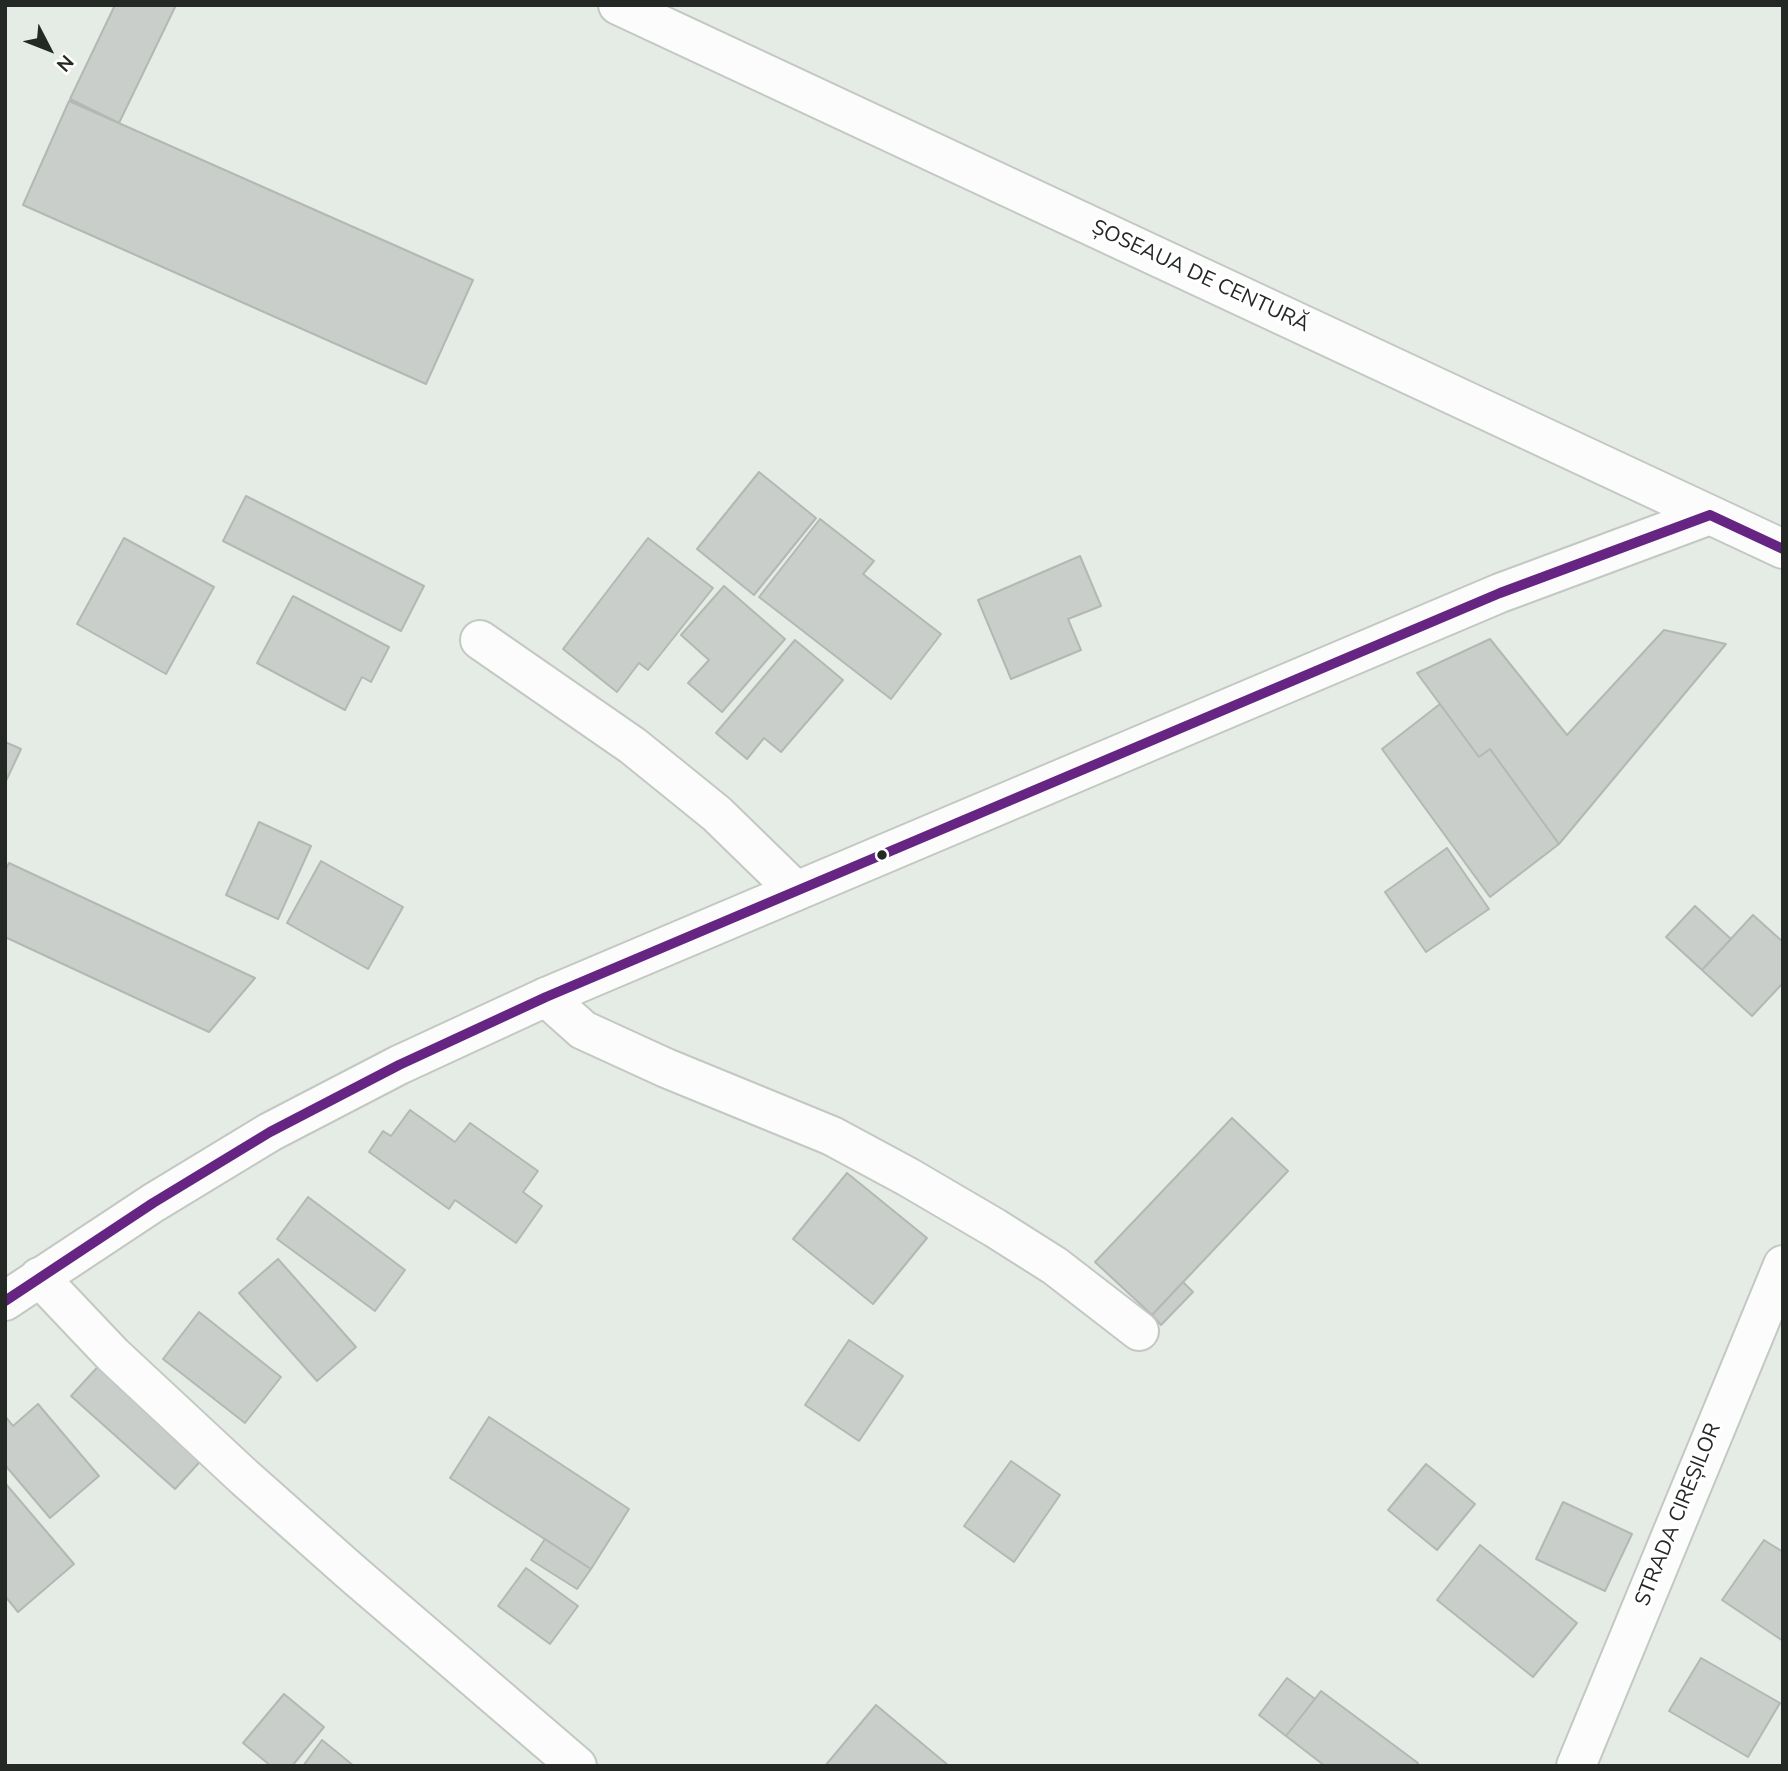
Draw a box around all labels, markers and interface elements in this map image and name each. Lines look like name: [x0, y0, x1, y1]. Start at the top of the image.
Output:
north arrow: [14, 14, 84, 84]
text: N: [50, 49, 79, 77]
street label: ȘOSEAUA DE CENTURĂ: [1087, 215, 1313, 339]
unlabelled marker: [875, 848, 889, 862]
street label: STRADA CIREȘILOR: [1631, 1420, 1727, 1610]

